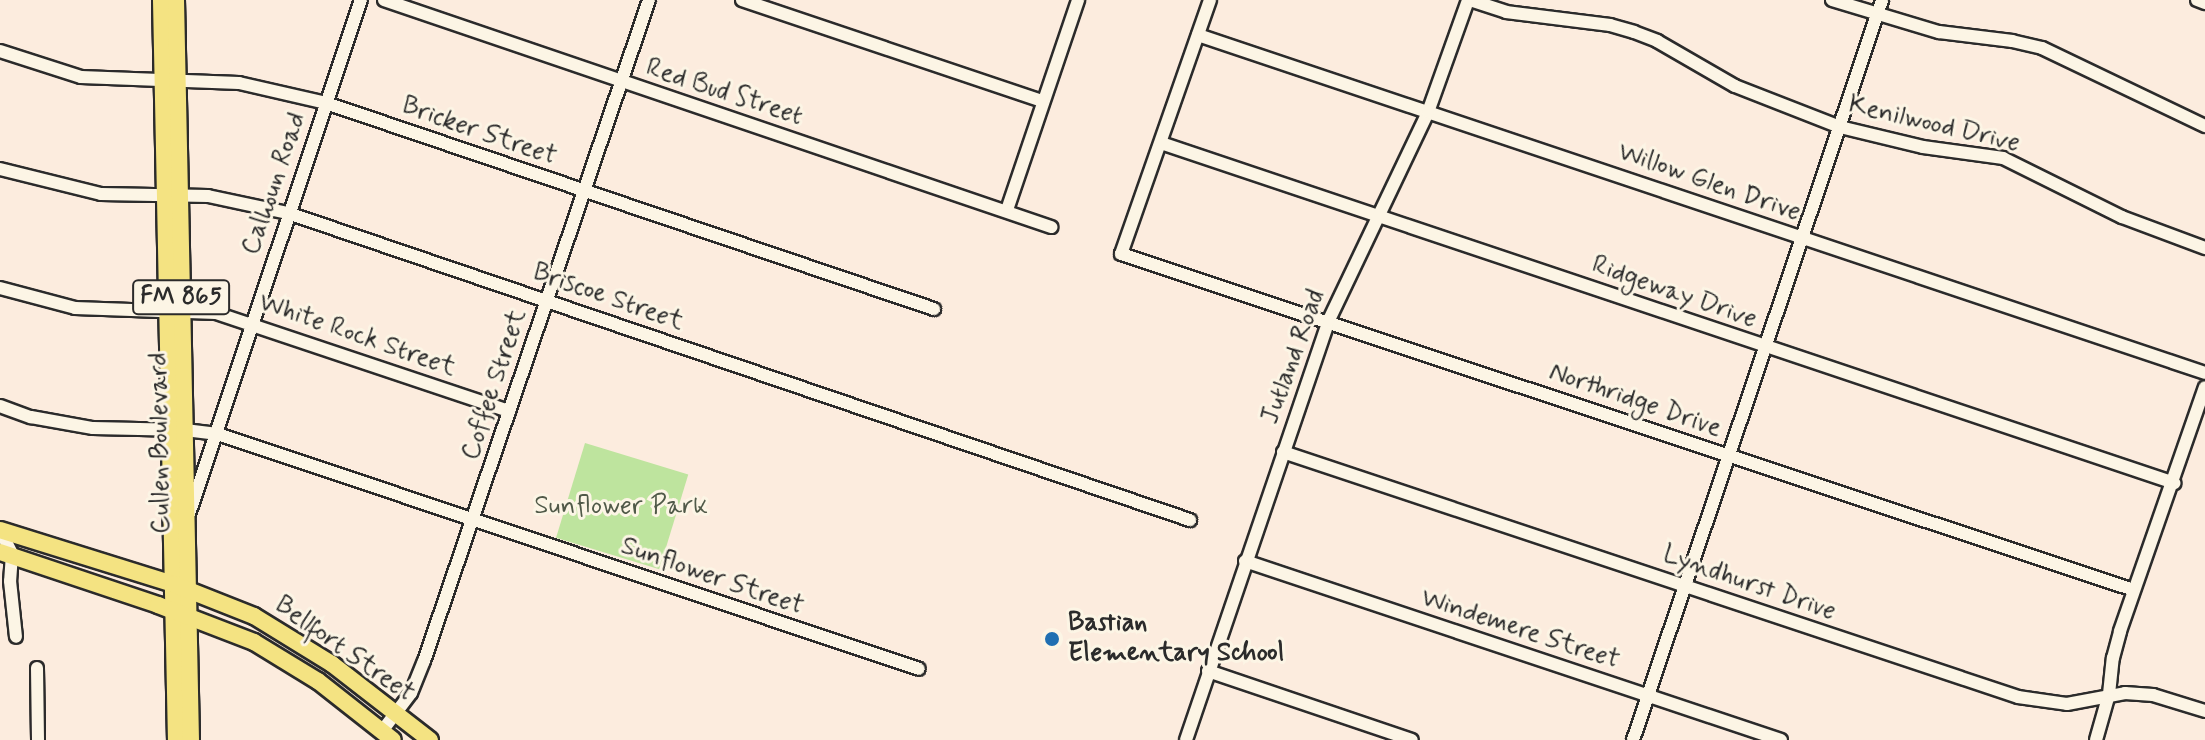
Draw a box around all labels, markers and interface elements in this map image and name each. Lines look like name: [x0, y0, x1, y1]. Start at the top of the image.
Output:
street label: Red Bud Street: [638, 52, 810, 134]
street label: Kenilwood Drive: [1846, 90, 2022, 160]
street label: Bricker Street: [398, 91, 560, 173]
street label: Calhoun Road: [237, 110, 313, 258]
street label: Willow Glen Drive: [1611, 136, 1807, 230]
street label: Ridgeway Drive: [1588, 251, 1760, 335]
street label: Briscoe Street: [528, 258, 688, 338]
road number: FM 865: [131, 277, 231, 317]
street label: Jutland Road: [1255, 286, 1333, 428]
street label: White Rock Street: [254, 287, 460, 385]
street label: Coffee Street: [456, 306, 534, 464]
street label: Cullen Boulevard: [144, 354, 178, 532]
street label: Northridge Drive: [1545, 357, 1725, 445]
park label: Sunflower Park: [537, 491, 705, 523]
street label: Sunflower Street: [617, 531, 807, 623]
street label: Lyndhurst Drive: [1658, 540, 1840, 628]
street label: Windemere Street: [1417, 583, 1623, 677]
street label: Bellfort Street: [269, 591, 419, 709]
place label: Bastian Elementary School: [1068, 608, 1284, 670]
marker: Bastian Elementary School: [1043, 630, 1061, 648]

